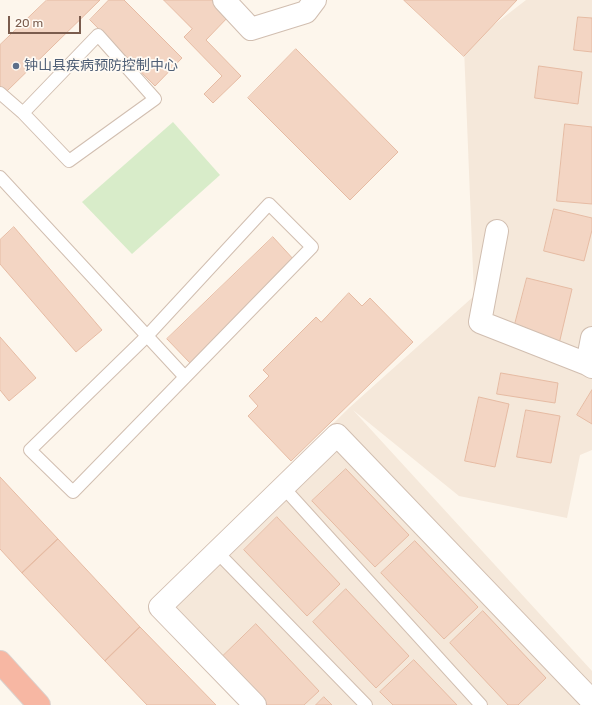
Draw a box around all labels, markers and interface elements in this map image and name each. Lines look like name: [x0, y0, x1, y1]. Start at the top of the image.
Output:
scale bar: [10, 8, 83, 34]
text: 20 m: [15, 16, 43, 30]
place label: 钟山县疾病预防控制中心: [24, 58, 178, 74]
marker: 钟山县疾病预防控制中心: [11, 61, 21, 71]

